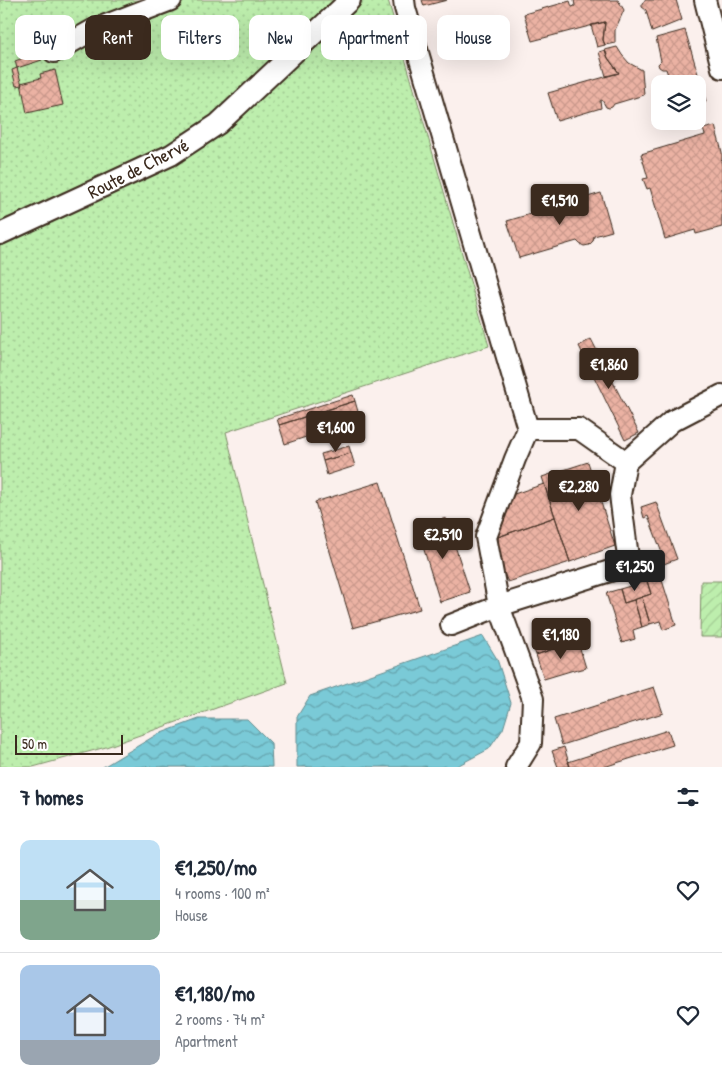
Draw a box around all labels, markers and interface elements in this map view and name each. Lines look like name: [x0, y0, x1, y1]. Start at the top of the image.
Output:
chip: Buy: [15, 15, 75, 60]
chip: Rent: [85, 15, 151, 60]
chip: Filters: [161, 15, 239, 60]
chip: New: [249, 15, 311, 60]
chip: Apartment: [321, 15, 427, 60]
chip: House: [437, 15, 510, 60]
map controls: [651, 75, 706, 130]
button: layers: [651, 75, 706, 130]
street label: Route de Chervé: [83, 131, 193, 205]
pin: €1,510: [519, 184, 601, 226]
text: €1,510: [542, 189, 578, 211]
pin: €1,860: [568, 348, 650, 390]
text: €1,860: [590, 353, 628, 375]
pin: €1,600: [295, 410, 377, 453]
text: €1,600: [317, 416, 355, 438]
pin: €2,280: [538, 470, 620, 512]
text: €2,280: [559, 475, 599, 497]
pin: €2,510: [402, 518, 484, 560]
text: €2,510: [424, 523, 462, 545]
pin: €1,250: [594, 550, 676, 592]
text: €1,250: [616, 555, 654, 577]
pin: €1,180: [520, 618, 602, 660]
text: €1,180: [543, 623, 579, 645]
scale bar: [15, 732, 122, 755]
text: 50 m: [22, 734, 47, 753]
text: 7 homes: [20, 783, 83, 812]
icon: filters: [674, 783, 702, 811]
text: €1,250/mo: [175, 853, 257, 882]
icon: home: [60, 860, 120, 920]
icon: heart: [674, 876, 702, 904]
text: 4 rooms · 100 m²: [175, 882, 270, 904]
text: House: [175, 904, 208, 926]
text: €1,180/mo: [175, 979, 255, 1008]
icon: home: [60, 985, 120, 1045]
icon: heart: [674, 1001, 702, 1029]
text: 2 rooms · 74 m²: [175, 1008, 265, 1030]
text: Apartment: [175, 1030, 238, 1052]

